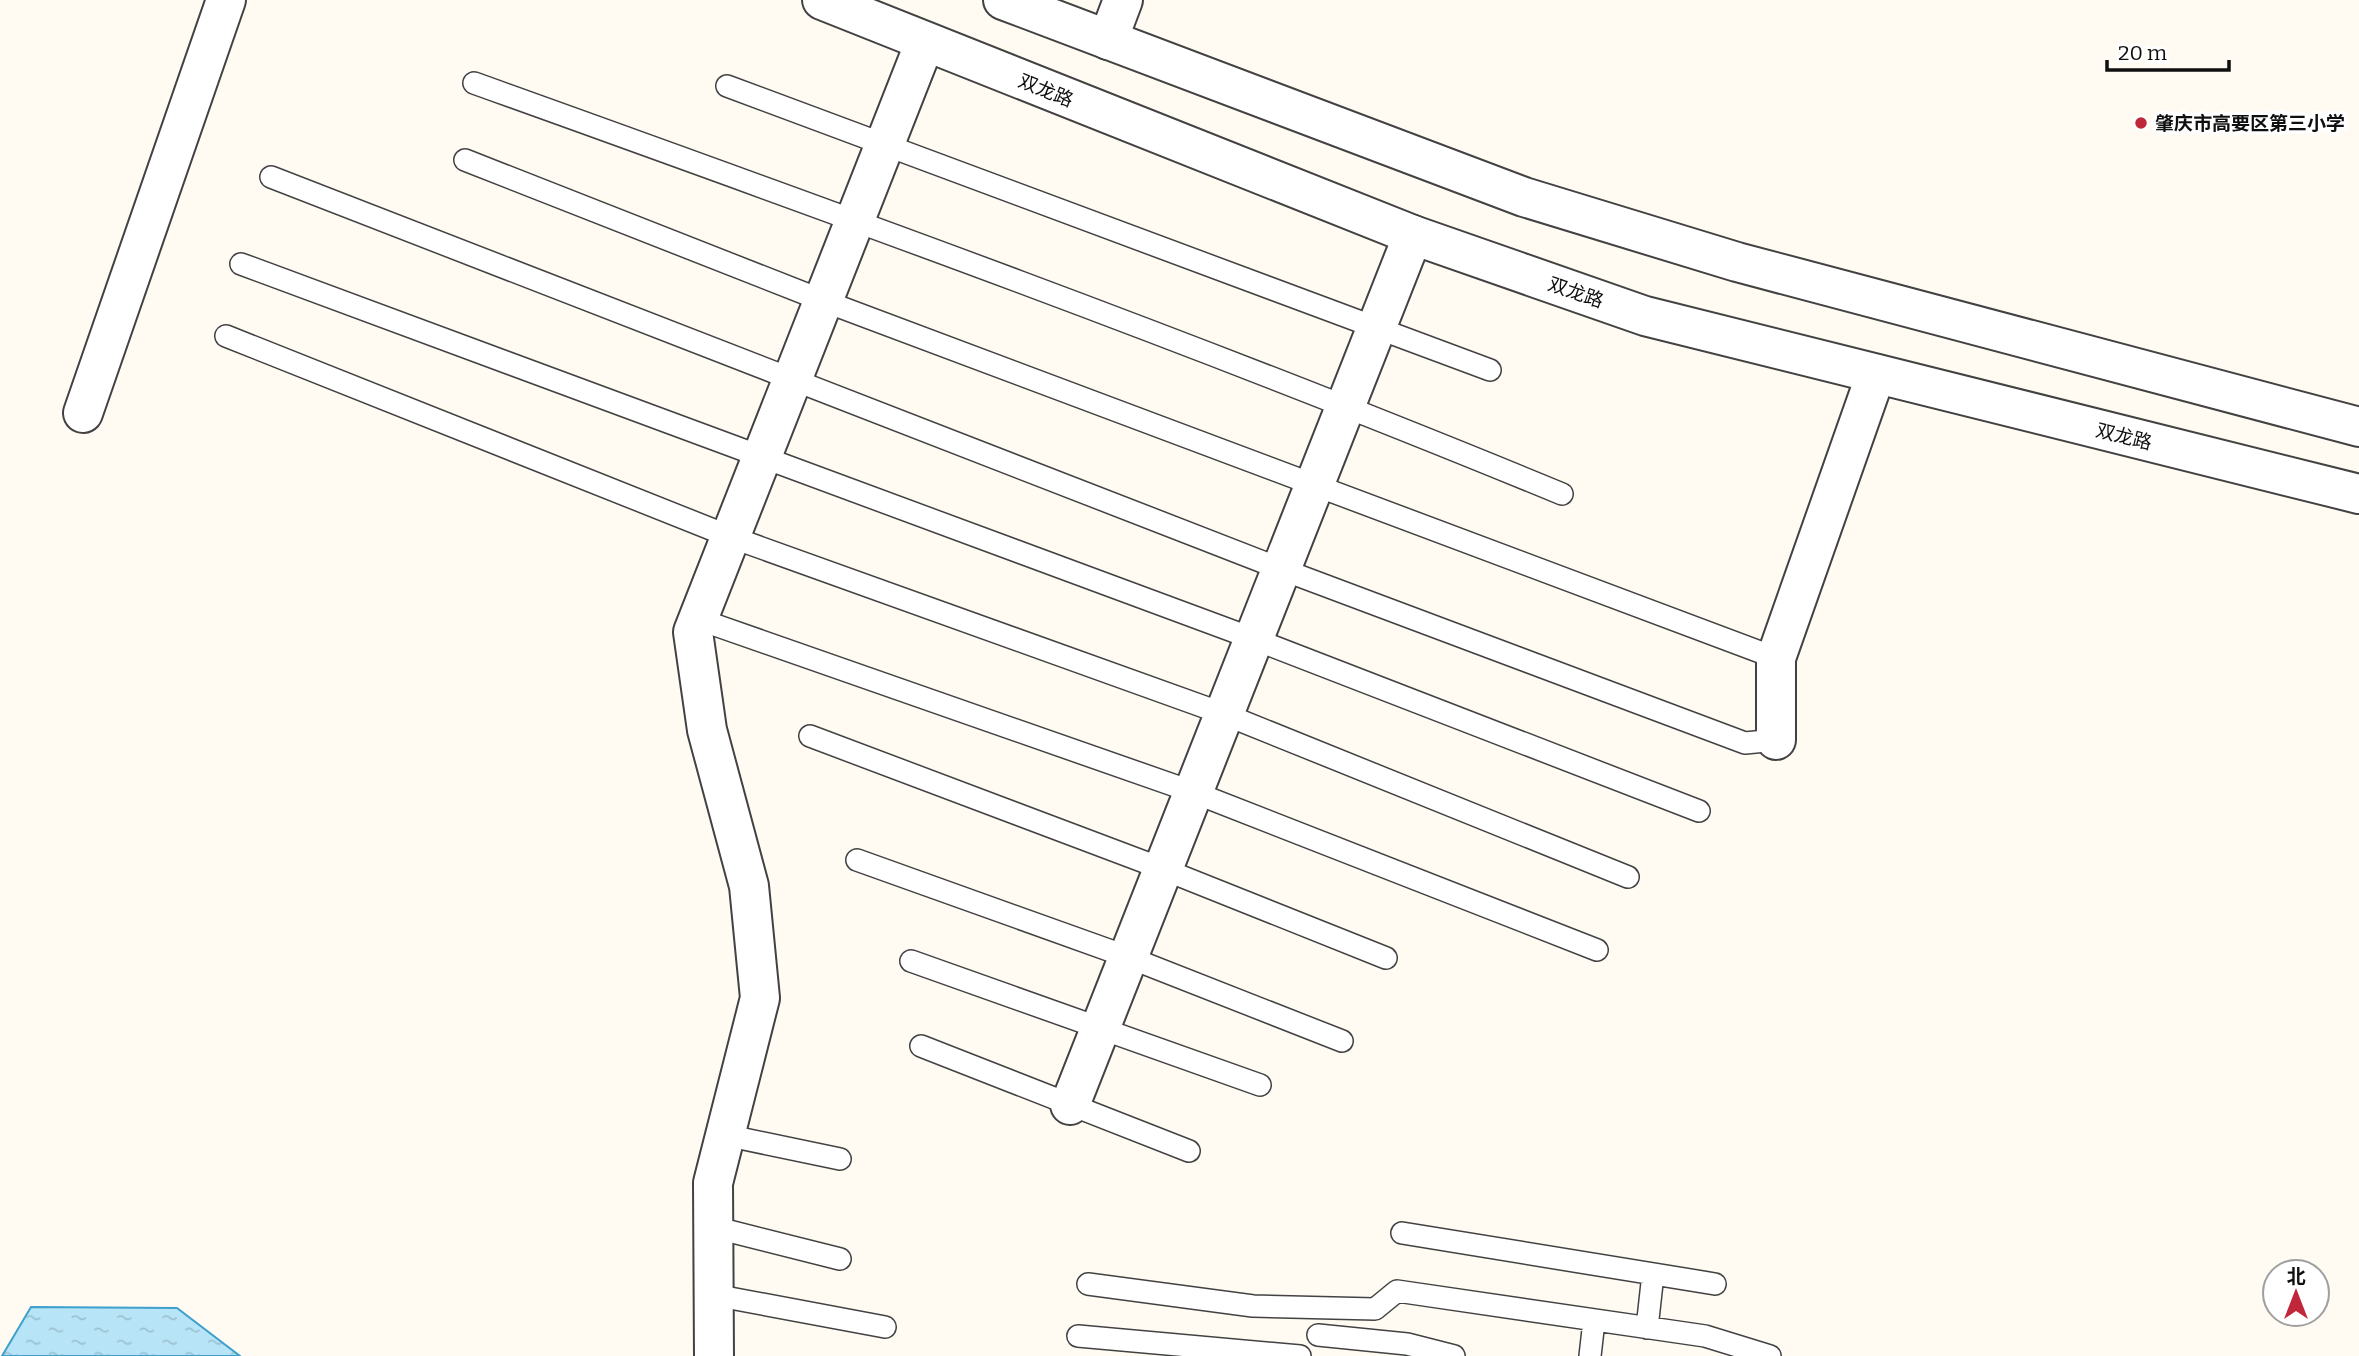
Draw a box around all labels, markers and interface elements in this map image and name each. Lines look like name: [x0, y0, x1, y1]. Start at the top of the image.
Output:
scale bar: [2107, 28, 2230, 72]
text: 20 m: [2118, 40, 2167, 66]
street label: 双龙路: [1015, 69, 1077, 112]
place label: 肇庆市高要区第三小学: [2155, 112, 2345, 135]
marker: 肇庆市高要区第三小学: [2133, 115, 2149, 131]
street label: 双龙路: [1545, 272, 1607, 313]
street label: 双龙路: [2093, 418, 2154, 455]
north arrow: [2261, 1258, 2331, 1328]
text: 北: [2286, 1265, 2306, 1288]

